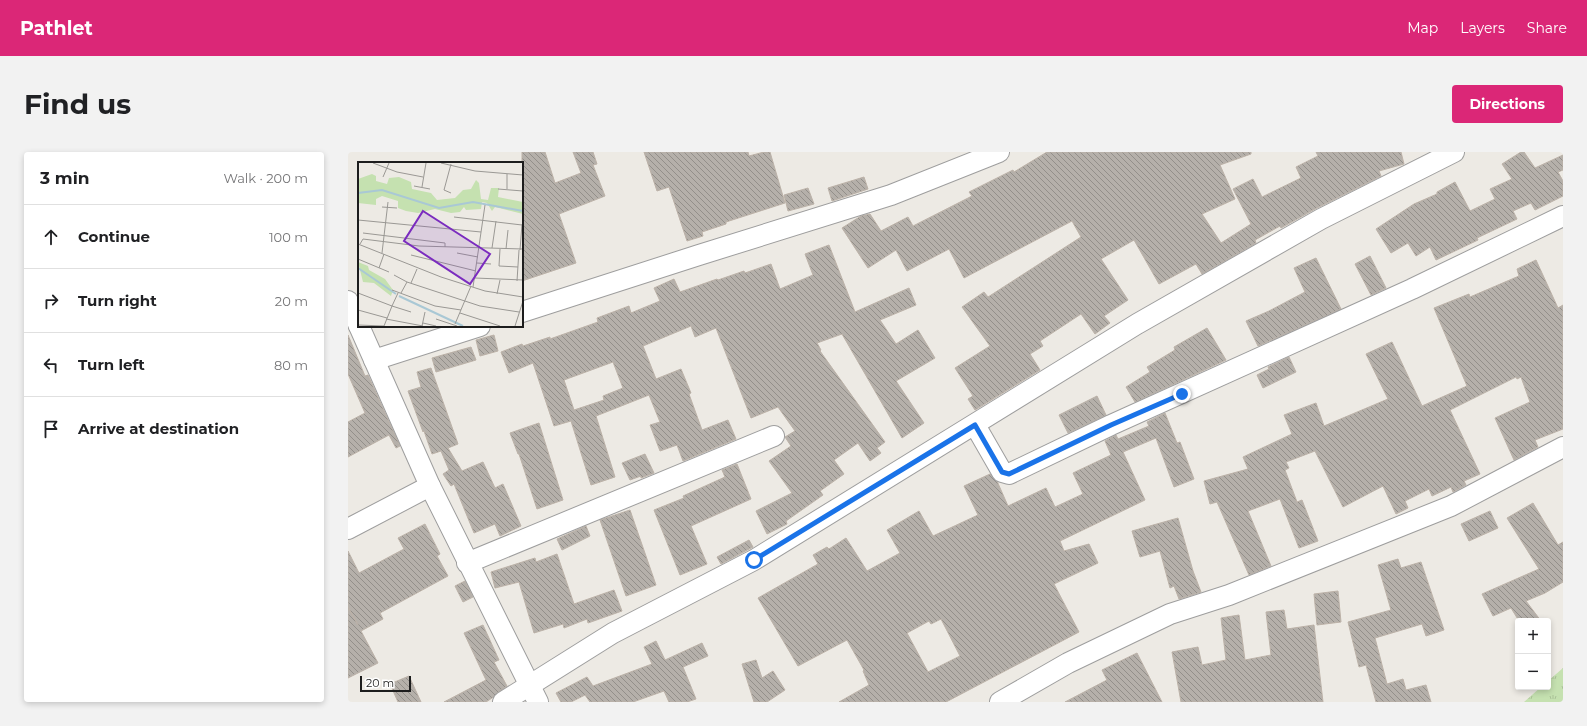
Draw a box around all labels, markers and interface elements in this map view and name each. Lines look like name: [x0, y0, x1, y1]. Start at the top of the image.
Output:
text: Pathlet: [20, 17, 93, 40]
text: Map: [1407, 19, 1438, 37]
text: Layers: [1460, 19, 1505, 37]
text: Share: [1527, 19, 1567, 37]
button: Directions: [1452, 85, 1563, 123]
text: Find us: [24, 87, 131, 121]
inset map: [358, 162, 523, 327]
text: 3 min: [40, 168, 90, 188]
text: Walk · 200 m: [223, 170, 308, 186]
icon: ahead: [40, 226, 62, 248]
text: Continue: [78, 227, 150, 246]
text: 100 m: [269, 229, 308, 245]
icon: right: [40, 290, 62, 312]
text: Turn right: [78, 291, 157, 310]
text: 20 m: [275, 293, 308, 309]
icon: left: [40, 354, 62, 376]
text: Turn left: [78, 355, 145, 374]
text: 80 m: [274, 357, 308, 373]
route end: [1173, 385, 1191, 403]
icon: arrive: [40, 418, 62, 440]
text: Arrive at destination: [78, 419, 239, 438]
route start: [745, 551, 763, 569]
map controls: [1515, 618, 1551, 690]
button: +: [1515, 618, 1551, 654]
button: −: [1515, 654, 1551, 690]
scale bar: [360, 674, 411, 693]
text: 20 m: [366, 676, 394, 690]

